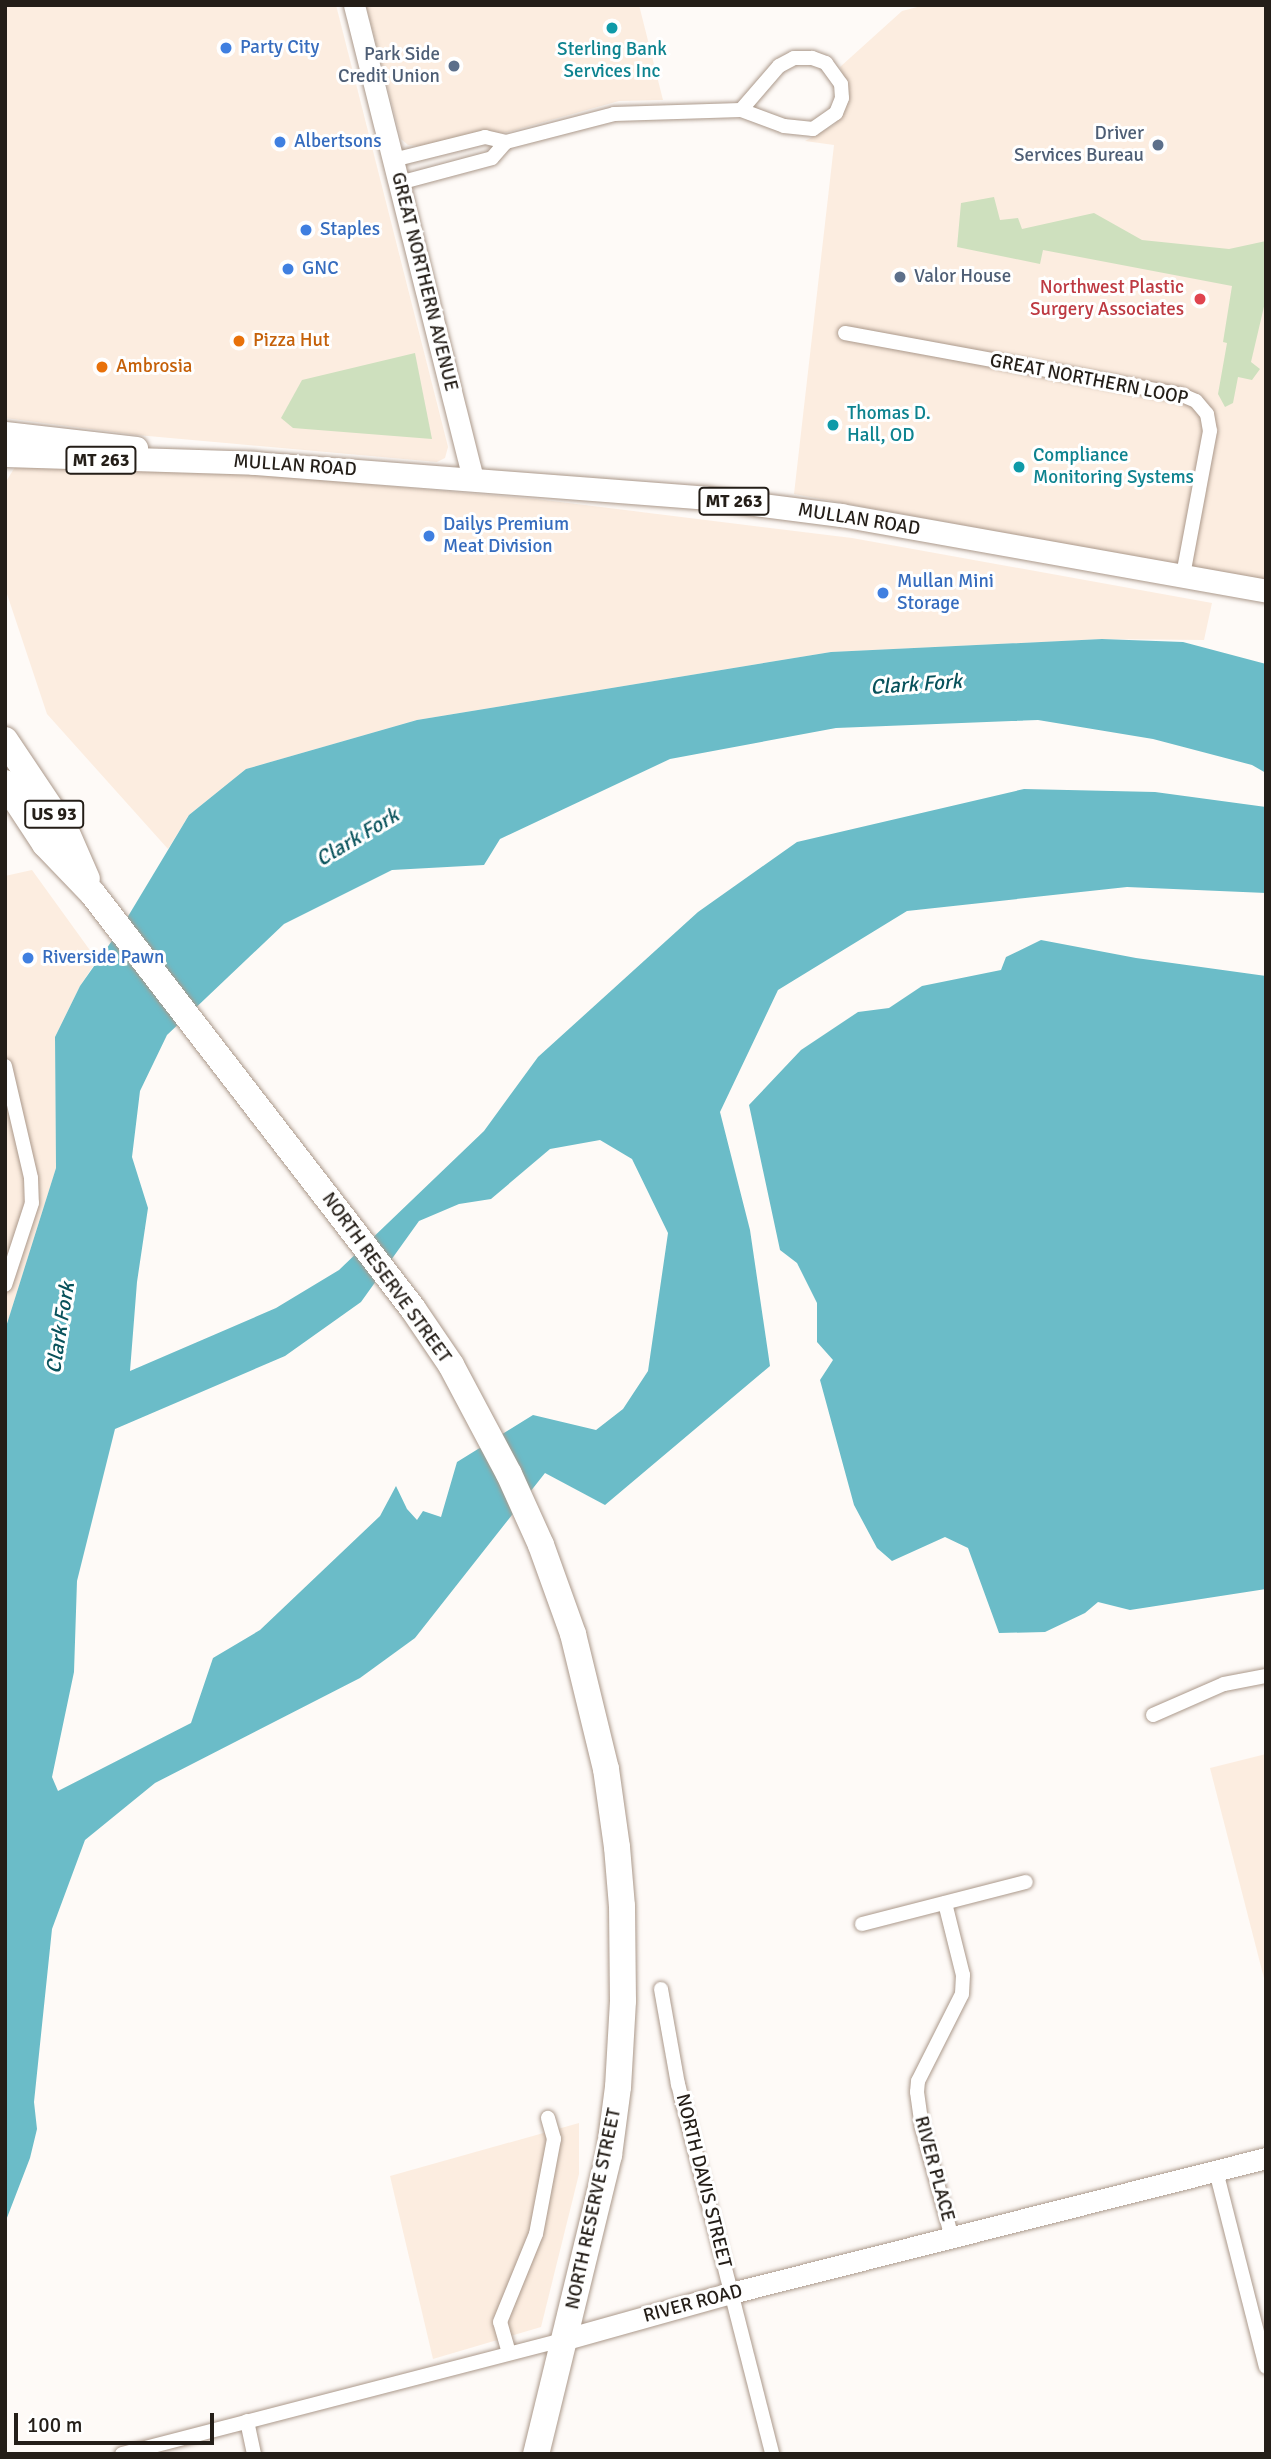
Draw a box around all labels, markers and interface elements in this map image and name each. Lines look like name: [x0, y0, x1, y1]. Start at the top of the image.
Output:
marker: Sterling Bank Services Inc: [604, 20, 620, 36]
place label: Party City: [240, 37, 319, 59]
place label: Sterling Bank Services Inc: [557, 39, 667, 83]
marker: Party City: [218, 40, 234, 56]
place label: Park Side Credit Union: [338, 44, 440, 88]
marker: Park Side Credit Union: [446, 58, 462, 74]
place label: Driver Services Bureau: [1014, 123, 1144, 167]
place label: Albertsons: [294, 131, 381, 153]
marker: Albertsons: [272, 134, 288, 150]
marker: Driver Services Bureau: [1150, 137, 1166, 153]
street label: GREAT NORTHERN AVENUE: [386, 170, 462, 394]
place label: Staples: [320, 219, 380, 241]
marker: Staples: [298, 222, 314, 238]
place label: GNC: [302, 258, 339, 280]
marker: GNC: [280, 261, 296, 277]
place label: Valor House: [914, 266, 1011, 288]
marker: Valor House: [892, 269, 908, 285]
place label: Northwest Plastic Surgery Associates: [1030, 277, 1184, 321]
marker: Northwest Plastic Surgery Associates: [1190, 289, 1210, 309]
place label: Pizza Hut: [253, 330, 330, 352]
marker: Pizza Hut: [231, 333, 247, 349]
street label: GREAT NORTHERN LOOP: [988, 350, 1190, 410]
place label: Ambrosia: [116, 356, 192, 378]
marker: Ambrosia: [94, 359, 110, 375]
place label: Thomas D. Hall, OD: [847, 403, 931, 447]
marker: Thomas D. Hall, OD: [825, 417, 841, 433]
place label: Compliance Monitoring Systems: [1033, 445, 1194, 489]
road number: MT 263: [64, 446, 138, 474]
street label: MULLAN ROAD: [233, 450, 357, 482]
marker: Compliance Monitoring Systems: [1011, 459, 1027, 475]
road number: MT 263: [697, 486, 771, 516]
street label: MULLAN ROAD: [796, 499, 922, 541]
place label: Dailys Premium Meat Division: [443, 514, 569, 558]
marker: Dailys Premium Meat Division: [421, 528, 437, 544]
place label: Mullan Mini Storage: [897, 571, 994, 615]
marker: Mullan Mini Storage: [875, 585, 891, 601]
water label: Clark Fork: [869, 668, 963, 700]
road number: US 93: [22, 800, 86, 828]
water label: Clark Fork: [311, 803, 403, 871]
place label: Riverside Pawn: [42, 947, 164, 969]
marker: Riverside Pawn: [20, 950, 36, 966]
street label: NORTH RESERVE STREET: [317, 1188, 455, 1368]
water label: Clark Fork: [40, 1281, 80, 1375]
street label: NORTH DAVIS STREET: [670, 2092, 736, 2270]
street label: NORTH RESERVE STREET: [562, 2106, 626, 2312]
street label: RIVER PLACE: [909, 2114, 959, 2224]
street label: RIVER ROAD: [641, 2280, 745, 2328]
scale bar: [18, 2400, 217, 2444]
text: 100 m: [27, 2412, 82, 2438]

